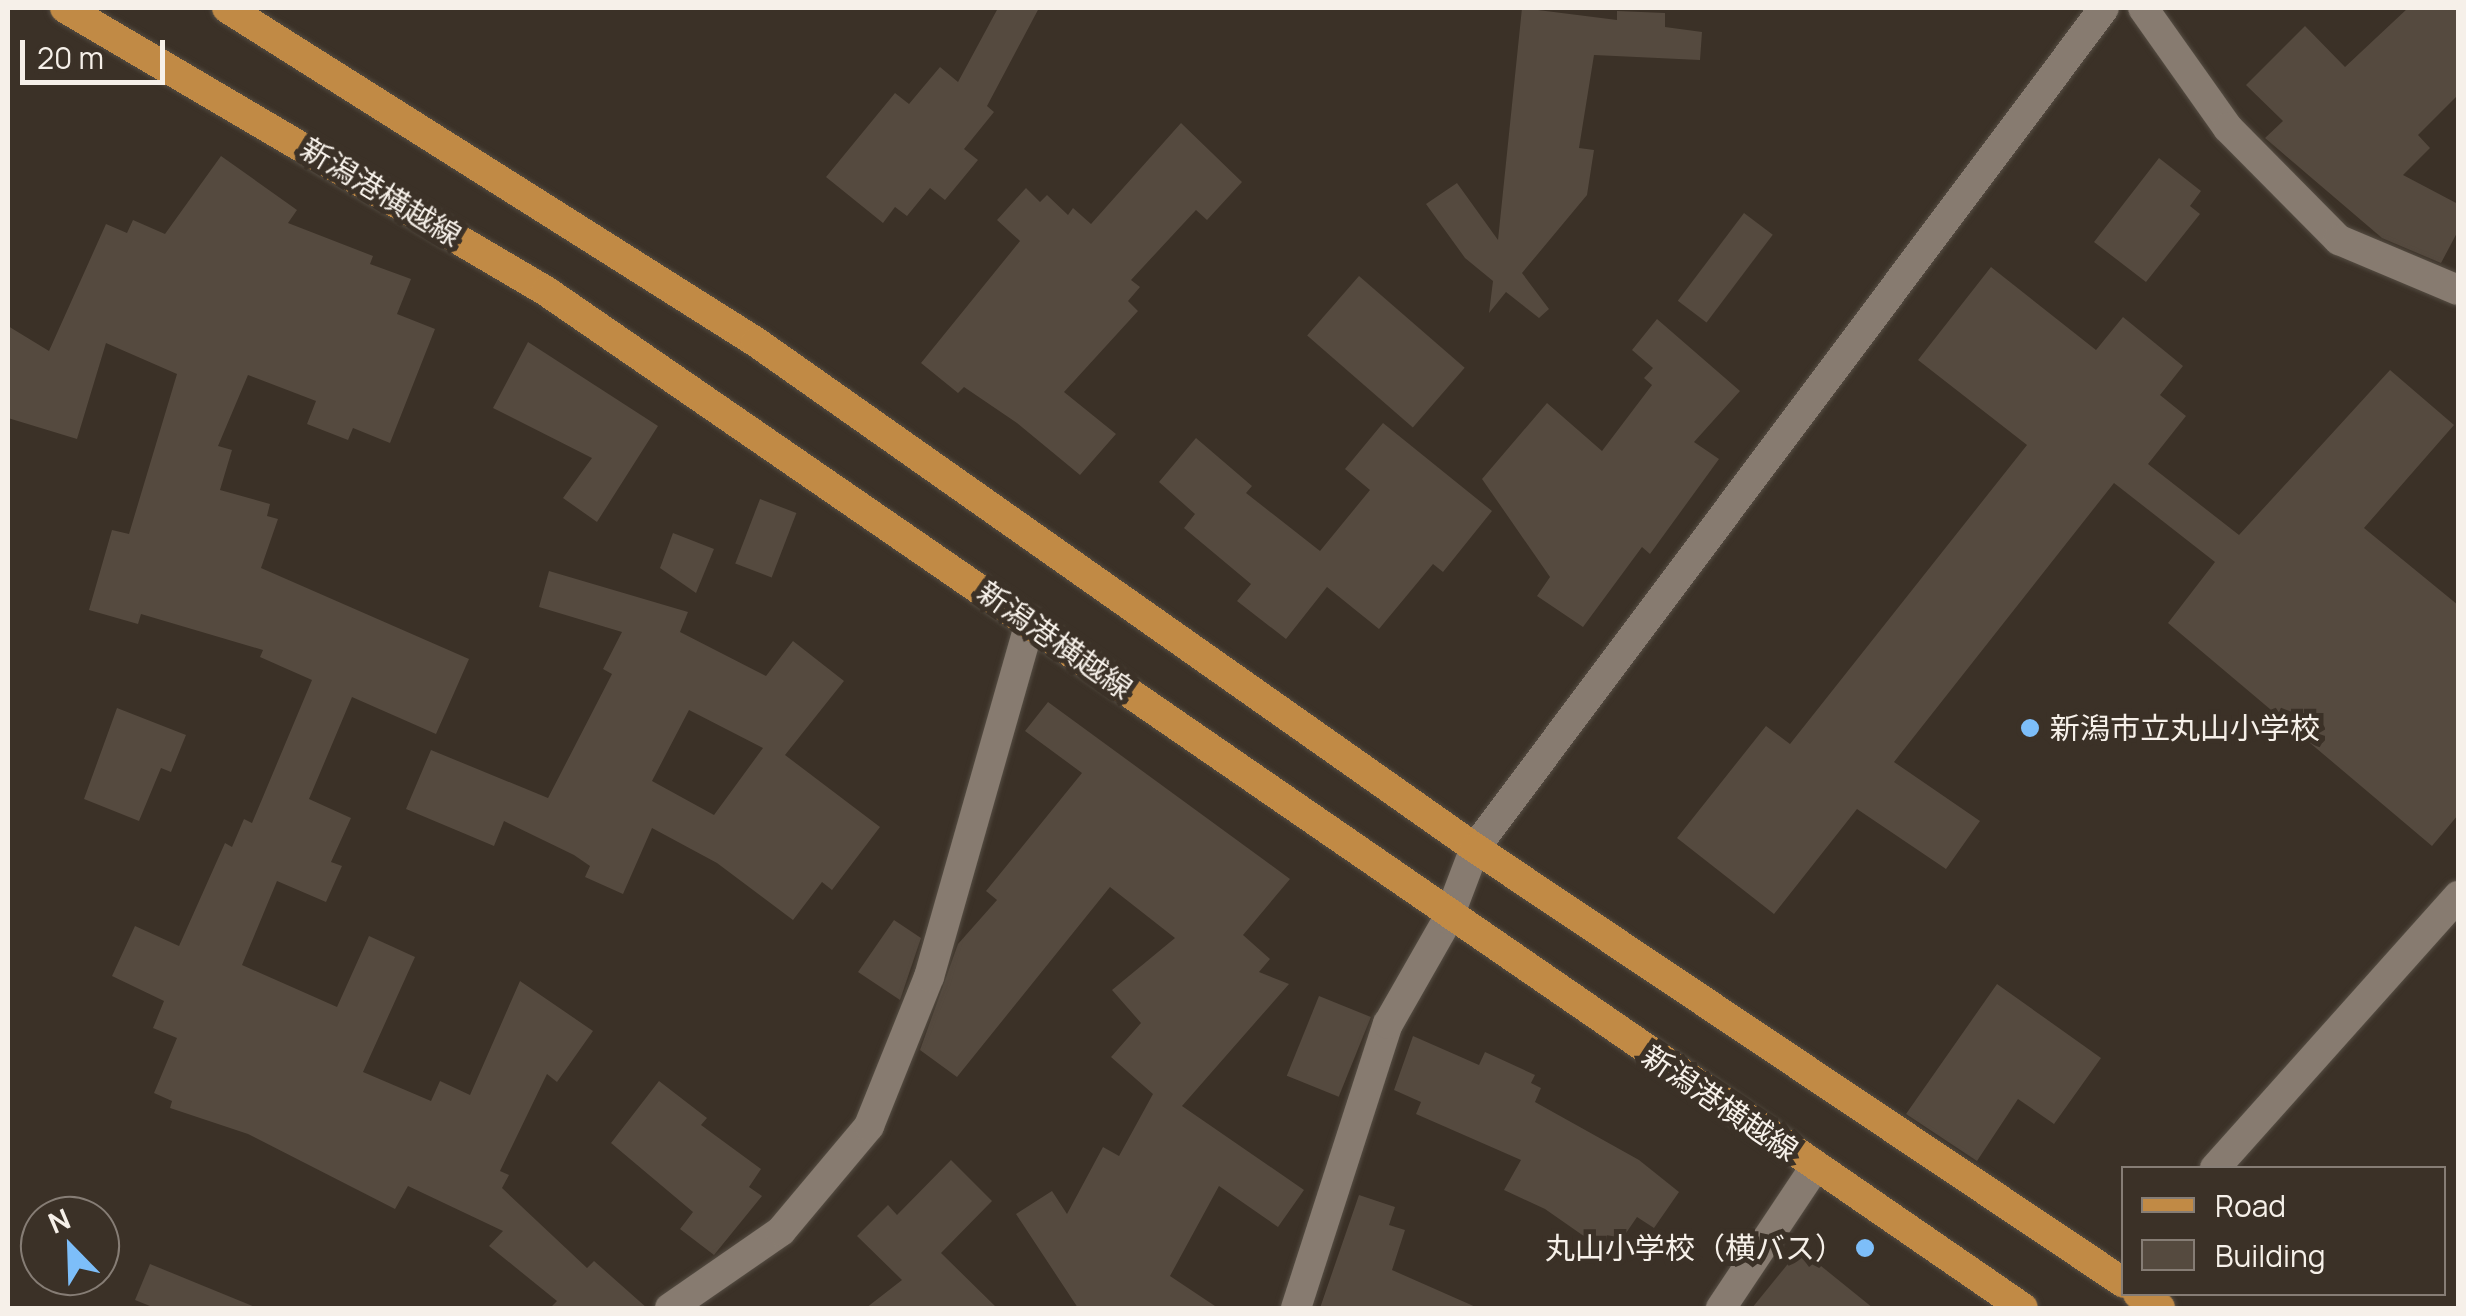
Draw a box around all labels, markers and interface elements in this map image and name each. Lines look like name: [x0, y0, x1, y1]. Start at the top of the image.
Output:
scale bar: [25, 20, 170, 82]
text: 20 m: [37, 37, 104, 78]
street label: 新潟港横越線: [295, 130, 467, 254]
street label: 新潟港横越線: [971, 574, 1139, 706]
place label: 新潟市立丸山小学校: [2050, 710, 2320, 746]
marker: 新潟市立丸山小学校: [2019, 717, 2041, 739]
street label: 新潟港横越線: [1635, 1038, 1805, 1168]
legend: [2121, 1166, 2446, 1296]
text: Road: [2215, 1185, 2286, 1226]
north arrow: [20, 1196, 120, 1296]
text: N: [42, 1199, 76, 1242]
place label: 丸山小学校（横バス）: [1545, 1230, 1845, 1266]
text: Building: [2215, 1235, 2326, 1276]
marker: 丸山小学校（横バス）: [1854, 1237, 1876, 1259]

